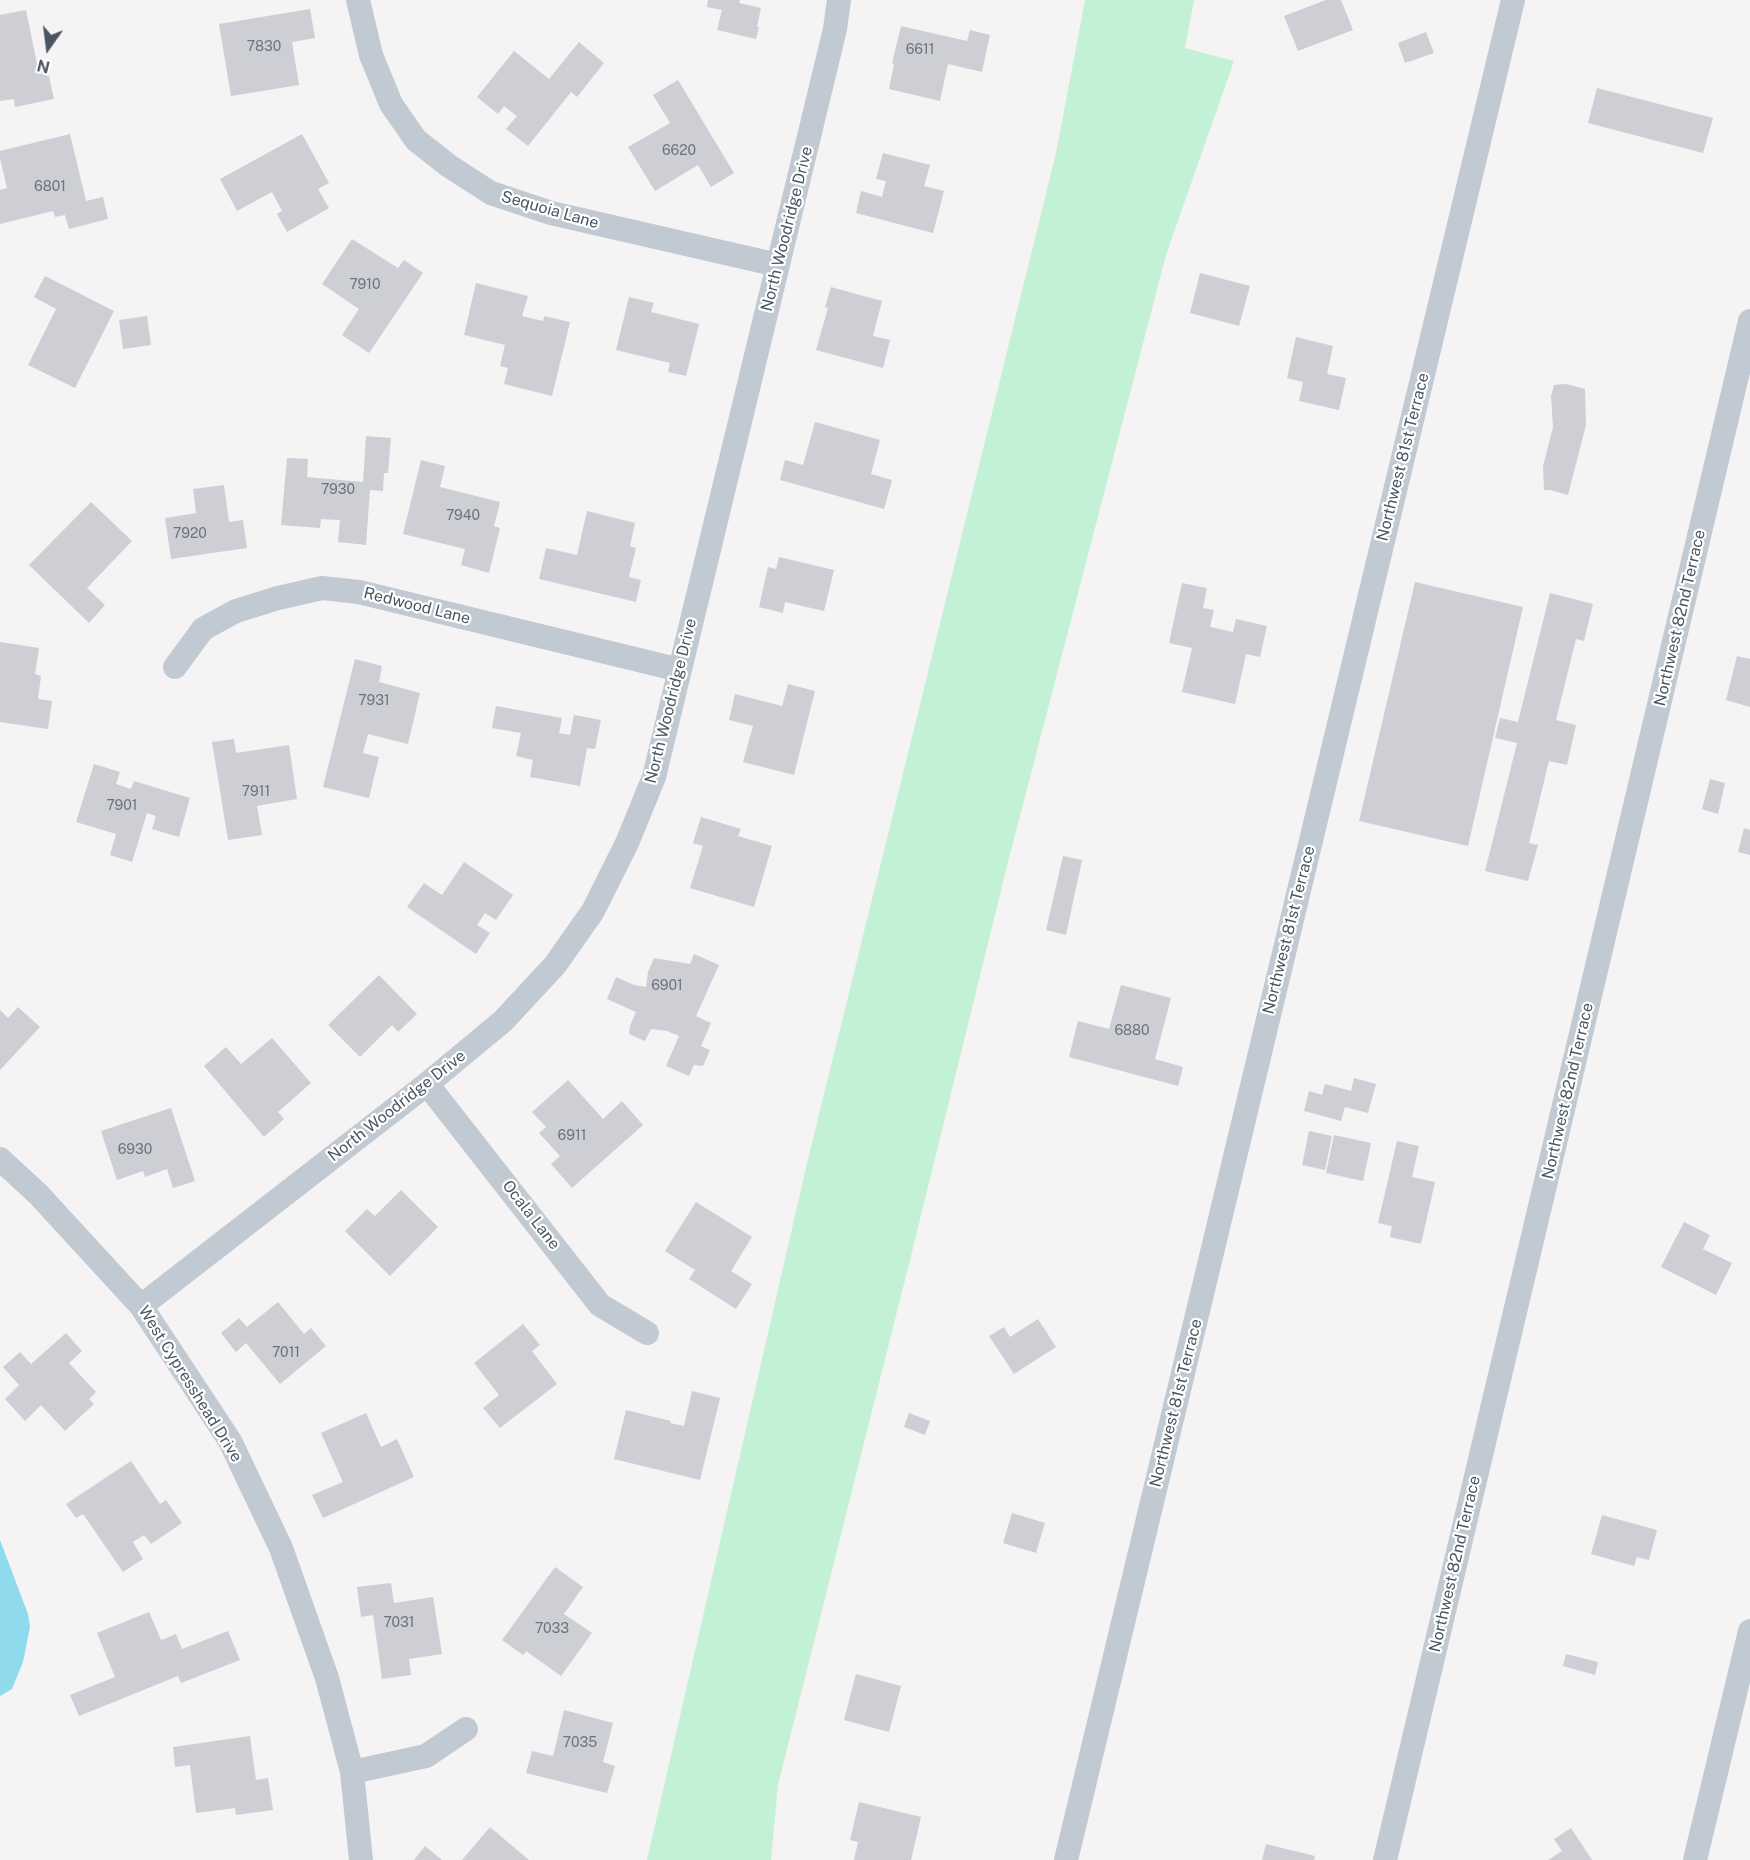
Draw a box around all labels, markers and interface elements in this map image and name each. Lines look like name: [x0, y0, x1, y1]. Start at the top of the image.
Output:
north arrow: [18, 18, 78, 78]
house number: 7830: [247, 39, 281, 55]
house number: 6611: [906, 42, 934, 58]
text: N: [35, 55, 52, 77]
house number: 6620: [662, 143, 696, 159]
street label: North Woodridge Drive: [757, 145, 817, 313]
house number: 6801: [34, 179, 66, 195]
street label: Sequoia Lane: [499, 187, 601, 233]
house number: 7910: [349, 277, 381, 293]
street label: Northwest 81st Terrace: [1373, 371, 1433, 543]
house number: 7930: [321, 482, 355, 498]
house number: 7940: [446, 508, 480, 524]
house number: 7920: [173, 526, 207, 542]
street label: Northwest 82nd Terrace: [1650, 528, 1710, 708]
street label: Redwood Lane: [362, 583, 472, 629]
street label: North Woodridge Drive: [641, 617, 701, 785]
house number: 7931: [358, 693, 390, 709]
house number: 7911: [242, 784, 270, 800]
house number: 7901: [106, 798, 138, 814]
street label: Northwest 81st Terrace: [1259, 844, 1319, 1016]
house number: 6901: [651, 978, 683, 994]
street label: Northwest 82nd Terrace: [1538, 1001, 1598, 1181]
house number: 6880: [1114, 1023, 1150, 1039]
street label: North Woodridge Drive: [324, 1046, 470, 1166]
house number: 6911: [558, 1128, 586, 1144]
house number: 6930: [118, 1142, 152, 1158]
street label: Ocala Lane: [498, 1177, 564, 1253]
street label: West Cypresshead Drive: [134, 1302, 246, 1466]
street label: Northwest 81st Terrace: [1146, 1317, 1206, 1489]
house number: 7011: [272, 1345, 300, 1361]
street label: Northwest 82nd Terrace: [1425, 1474, 1485, 1654]
house number: 7031: [383, 1615, 415, 1631]
house number: 7033: [535, 1621, 569, 1637]
house number: 7035: [563, 1735, 597, 1751]

